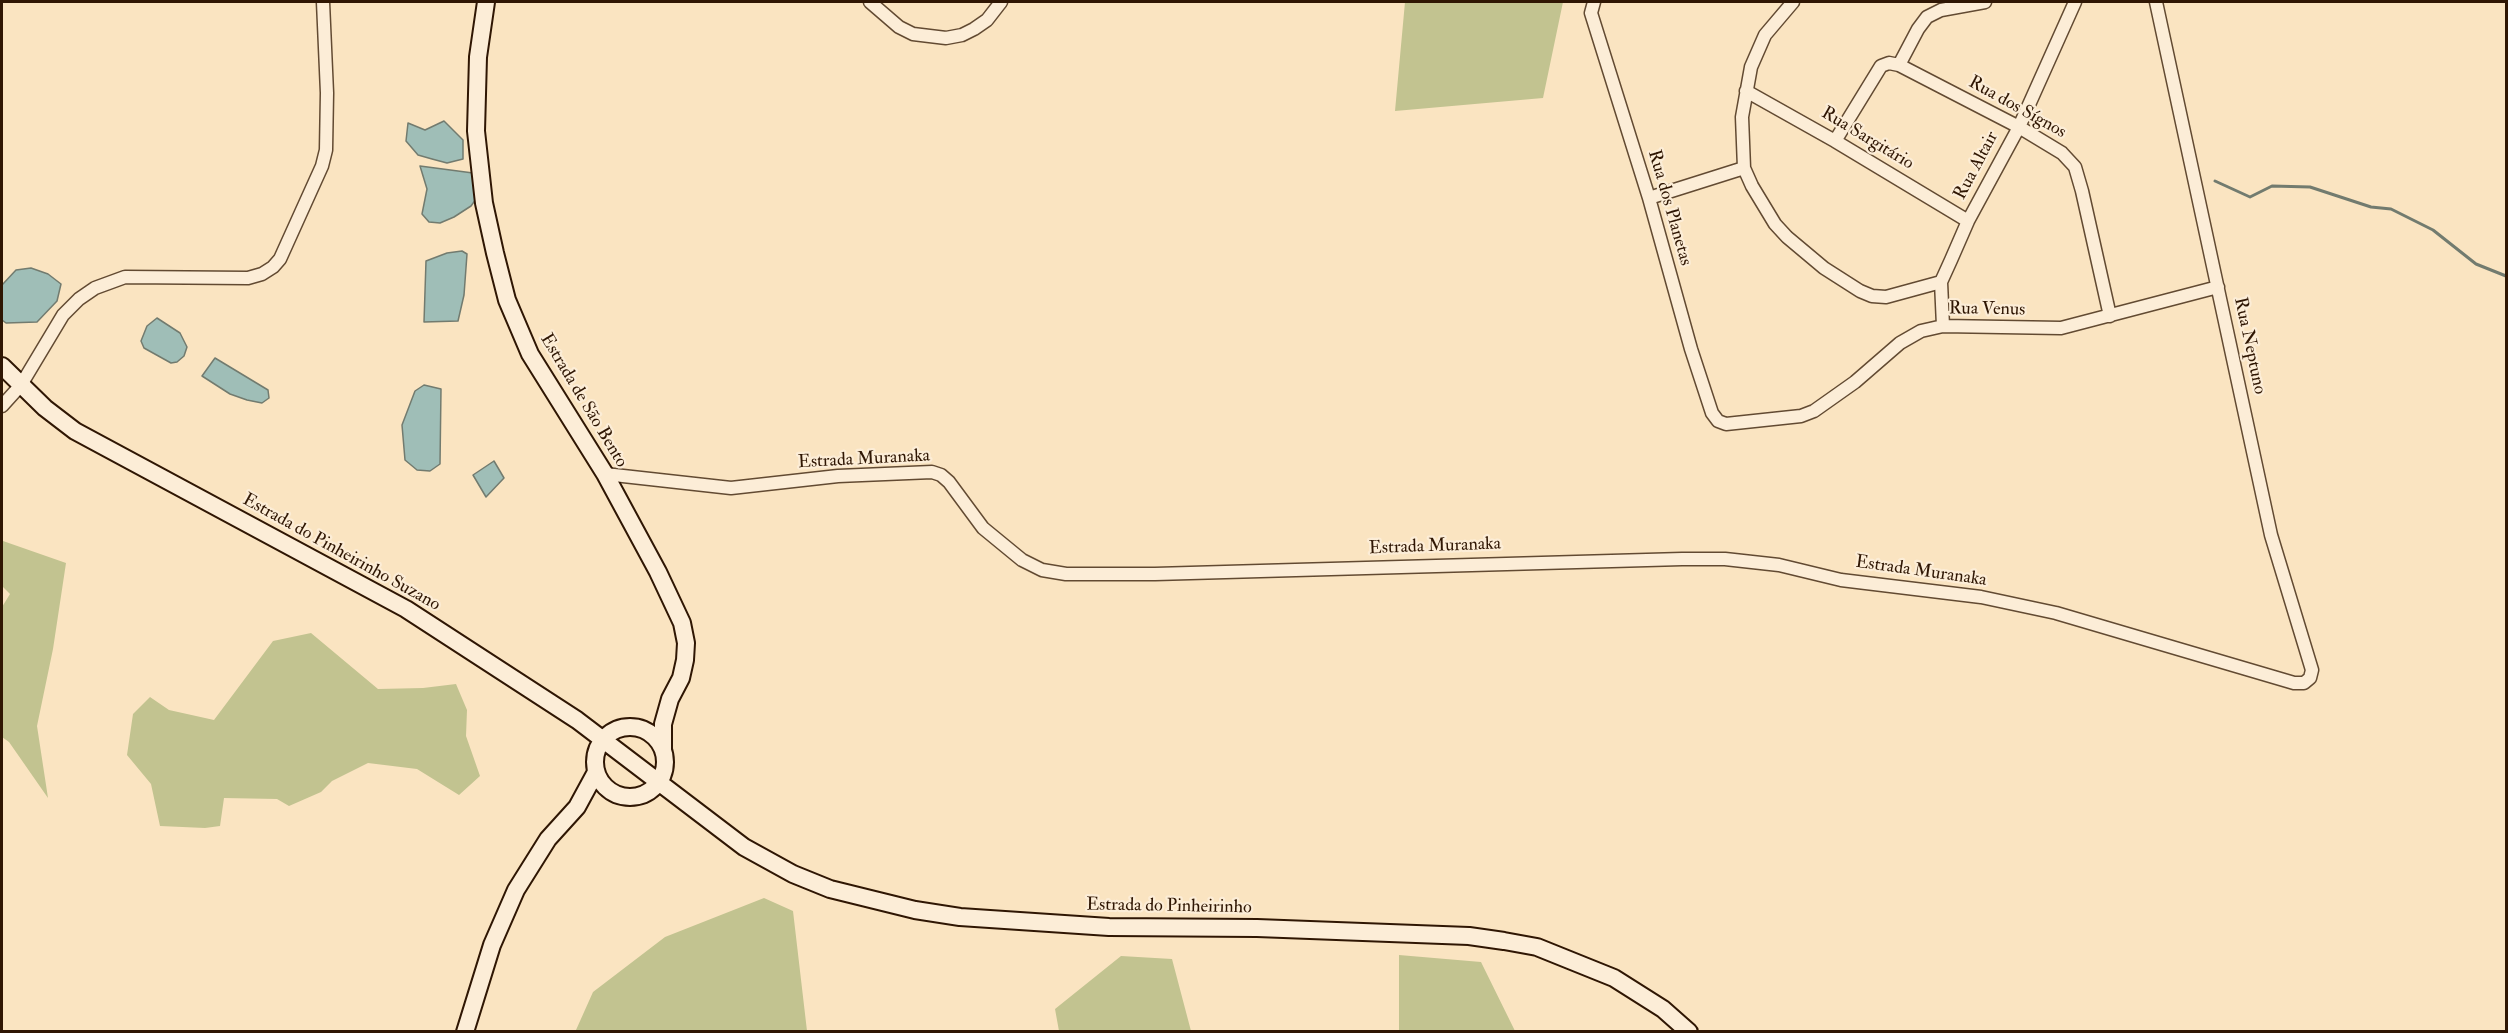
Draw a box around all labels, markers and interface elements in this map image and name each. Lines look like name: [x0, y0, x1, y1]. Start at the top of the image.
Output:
street label: Rua dos Sígnos: [1964, 72, 2070, 144]
street label: Rua Sargitário: [1817, 103, 1917, 175]
street label: Rua Altair: [1950, 128, 2004, 204]
street label: Rua dos Planetas: [1642, 148, 1696, 268]
street label: Rua Neptuno: [2228, 296, 2270, 396]
street label: Rua Venus: [1949, 299, 2025, 321]
street label: Estrada de São Bento: [535, 330, 631, 472]
street label: Estrada Muranaka: [797, 446, 931, 474]
street label: Estrada do Pinheirinho Suzano: [238, 490, 444, 616]
street label: Estrada Muranaka: [1369, 534, 1501, 560]
street label: Estrada Muranaka: [1854, 552, 1988, 592]
street label: Estrada do Pinheirinho: [1086, 895, 1252, 919]

